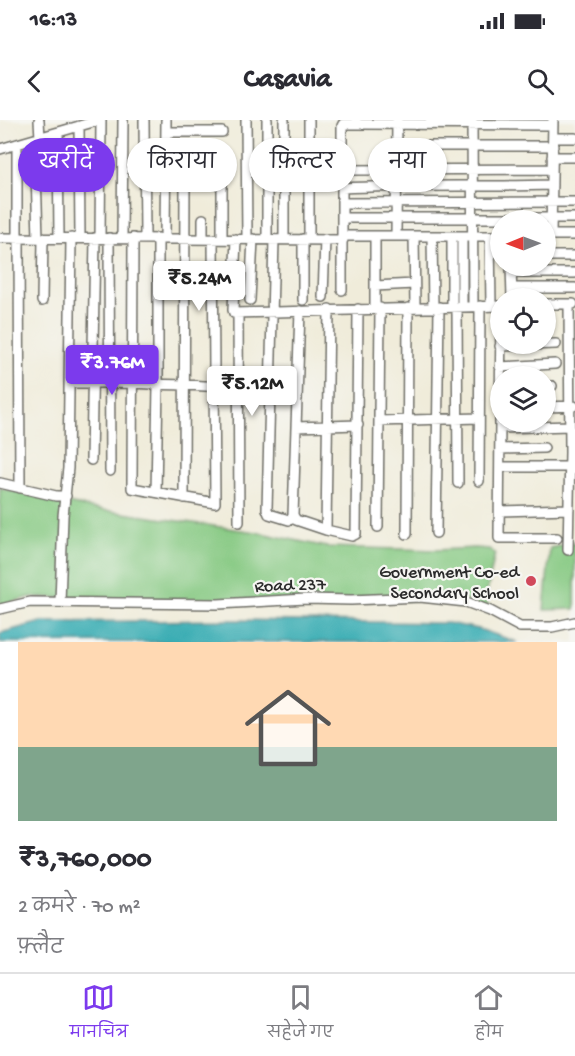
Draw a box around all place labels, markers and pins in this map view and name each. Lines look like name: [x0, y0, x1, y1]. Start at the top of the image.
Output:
pin: ₹5.24M: [150, 261, 248, 312]
pin: ₹3.76M: [63, 345, 161, 396]
pin: ₹5.12M: [203, 366, 301, 417]
place label: Government Co-ed Secondary School: [379, 563, 520, 605]
marker: Government Co-ed Secondary School: [524, 574, 538, 588]

